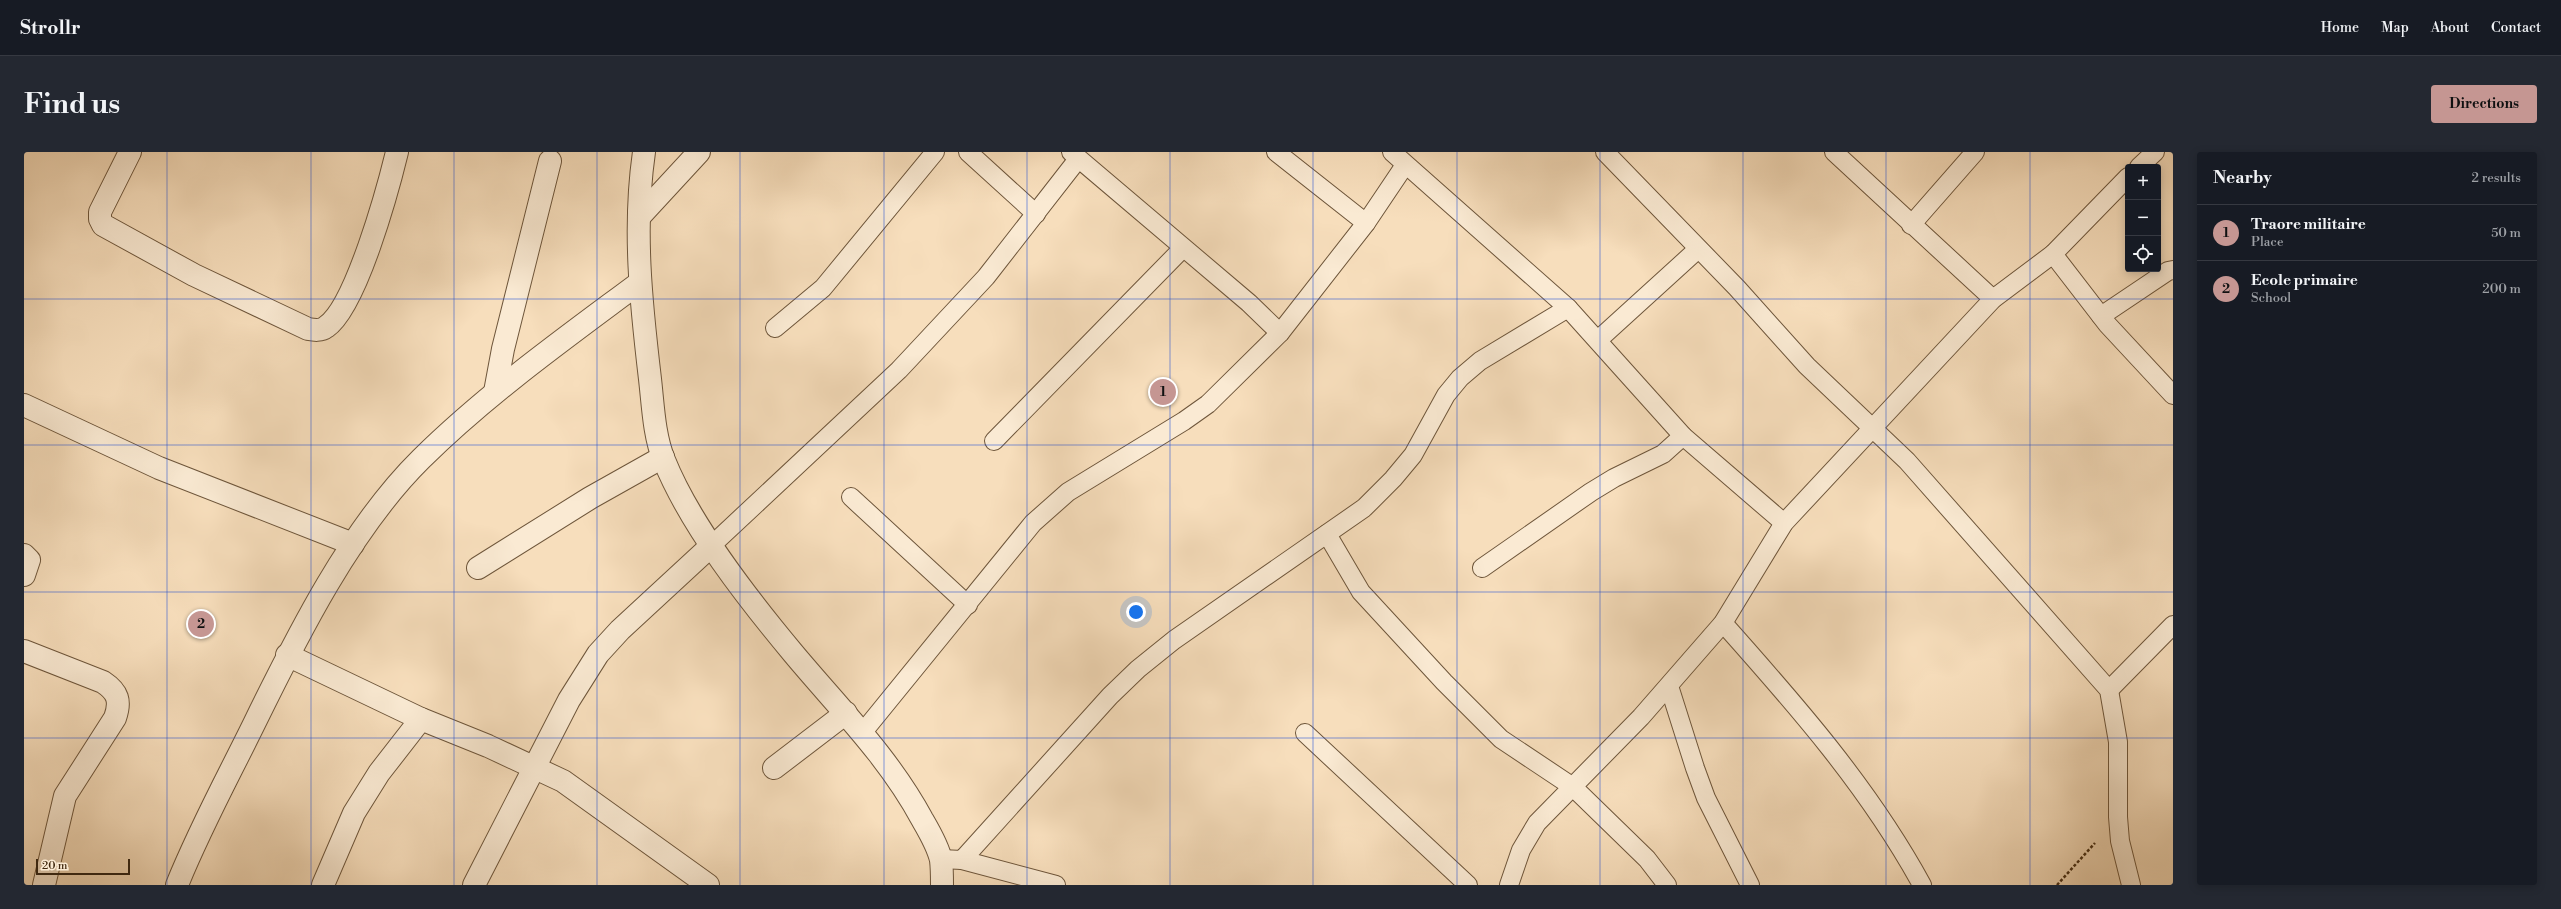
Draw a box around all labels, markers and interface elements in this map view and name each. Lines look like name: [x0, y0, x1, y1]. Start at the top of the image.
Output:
text: Strollr: [20, 16, 81, 40]
text: Home: [2321, 19, 2359, 37]
text: Map: [2381, 19, 2409, 37]
text: About: [2431, 19, 2469, 37]
text: Contact: [2491, 19, 2541, 37]
button: Directions: [2431, 85, 2537, 123]
text: Find us: [24, 87, 120, 122]
map controls: [2125, 164, 2161, 272]
button: +: [2125, 164, 2161, 200]
text: Nearby: [2213, 167, 2272, 189]
text: 2 results: [2472, 170, 2521, 186]
button: −: [2125, 200, 2161, 236]
text: Traore militaire: [2251, 215, 2366, 234]
text: 1: [2223, 225, 2229, 241]
text: 50 m: [2491, 225, 2521, 241]
text: Place: [2251, 234, 2283, 250]
button: locate: [2125, 236, 2161, 272]
text: Ecole primaire: [2251, 271, 2358, 290]
text: 2: [2222, 281, 2230, 297]
text: 200 m: [2482, 281, 2521, 297]
text: School: [2251, 290, 2291, 306]
pin: 1: [1150, 377, 1176, 407]
your location: [1126, 602, 1146, 622]
pin: 2: [188, 609, 214, 639]
scale bar: [36, 857, 130, 876]
text: 20 m: [42, 859, 67, 873]

